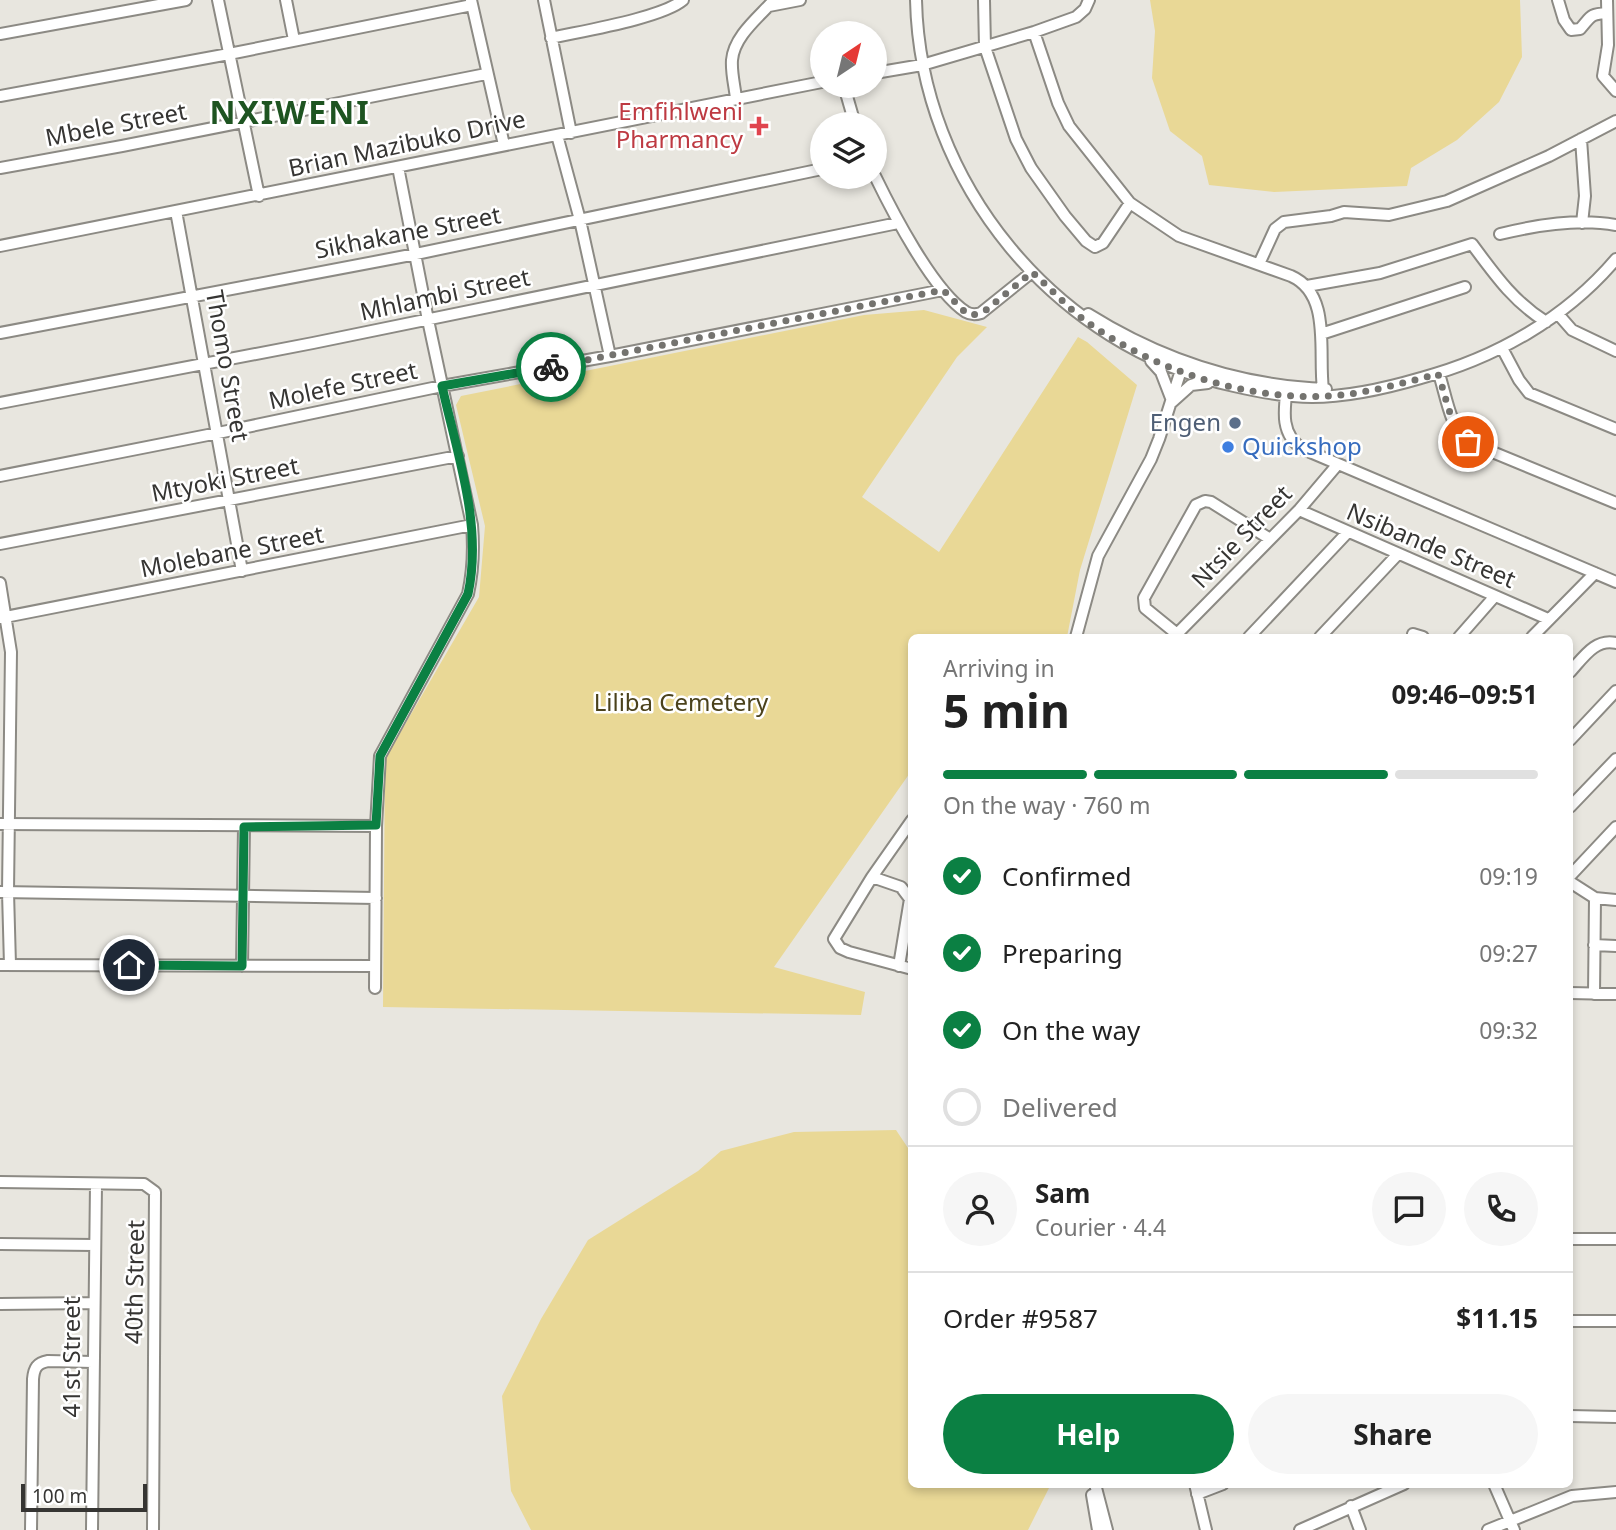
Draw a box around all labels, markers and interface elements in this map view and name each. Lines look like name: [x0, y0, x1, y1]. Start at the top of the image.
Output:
north arrow: [810, 21, 887, 98]
map controls: [810, 21, 887, 189]
district label: NXIWENI: [209, 90, 371, 133]
street label: Mbele Street: [42, 94, 189, 153]
place label: Emfihlweni Pharmancy: [616, 94, 744, 155]
street label: Brian Mazibuko Drive: [285, 101, 528, 184]
button: layers: [810, 112, 887, 189]
marker: Emfihlweni Pharmancy: [749, 116, 769, 136]
street label: Sikhakane Street: [312, 197, 504, 266]
street label: Mhlambi Street: [357, 259, 533, 328]
street label: Thomo Street: [199, 288, 258, 444]
courier: [516, 332, 586, 402]
icon: bike: [532, 348, 570, 386]
street label: Molefe Street: [265, 353, 420, 416]
place label: Engen: [1150, 405, 1221, 438]
pin: [1438, 412, 1498, 472]
marker: Engen: [1227, 415, 1243, 431]
icon: bag: [1449, 423, 1487, 461]
place label: Quickshop: [1242, 429, 1362, 462]
marker: Quickshop: [1220, 439, 1236, 455]
street label: Mtyoki Street: [148, 448, 302, 509]
street label: Ntsie Street: [1183, 477, 1299, 595]
street label: Nsibande Street: [1342, 494, 1521, 595]
street label: Molebane Street: [137, 517, 326, 584]
text: Arriving in: [943, 652, 1055, 684]
text: 09:46–09:51: [1391, 676, 1538, 712]
text: 5 min: [943, 679, 1070, 741]
park label: Liliba Cemetery: [594, 685, 769, 718]
text: On the way · 760 m: [943, 789, 1150, 821]
icon: check: [943, 857, 981, 895]
text: Confirmed: [1002, 858, 1132, 894]
text: 09:19: [1479, 860, 1538, 892]
icon: check: [943, 934, 981, 972]
pin: [99, 935, 159, 995]
text: Preparing: [1002, 935, 1123, 971]
text: 09:27: [1479, 937, 1538, 969]
icon: home: [110, 946, 148, 984]
icon: check: [943, 1011, 981, 1049]
text: On the way: [1002, 1012, 1140, 1048]
text: 09:32: [1479, 1014, 1538, 1046]
text: Delivered: [1002, 1089, 1118, 1125]
button: person: [943, 1172, 1017, 1246]
button: chat: [1372, 1172, 1446, 1246]
button: phone: [1464, 1172, 1538, 1246]
text: Sam: [1035, 1175, 1090, 1211]
text: Courier · 4.4: [1035, 1211, 1166, 1243]
street label: 40th Street: [116, 1219, 151, 1344]
street label: 41st Street: [54, 1296, 87, 1417]
text: Order #9587: [943, 1300, 1098, 1336]
text: $11.15: [1456, 1300, 1538, 1336]
button: Help: [943, 1394, 1234, 1474]
button: Share: [1248, 1394, 1538, 1474]
scale bar: [21, 1481, 147, 1513]
text: 100 m: [32, 1483, 87, 1509]

